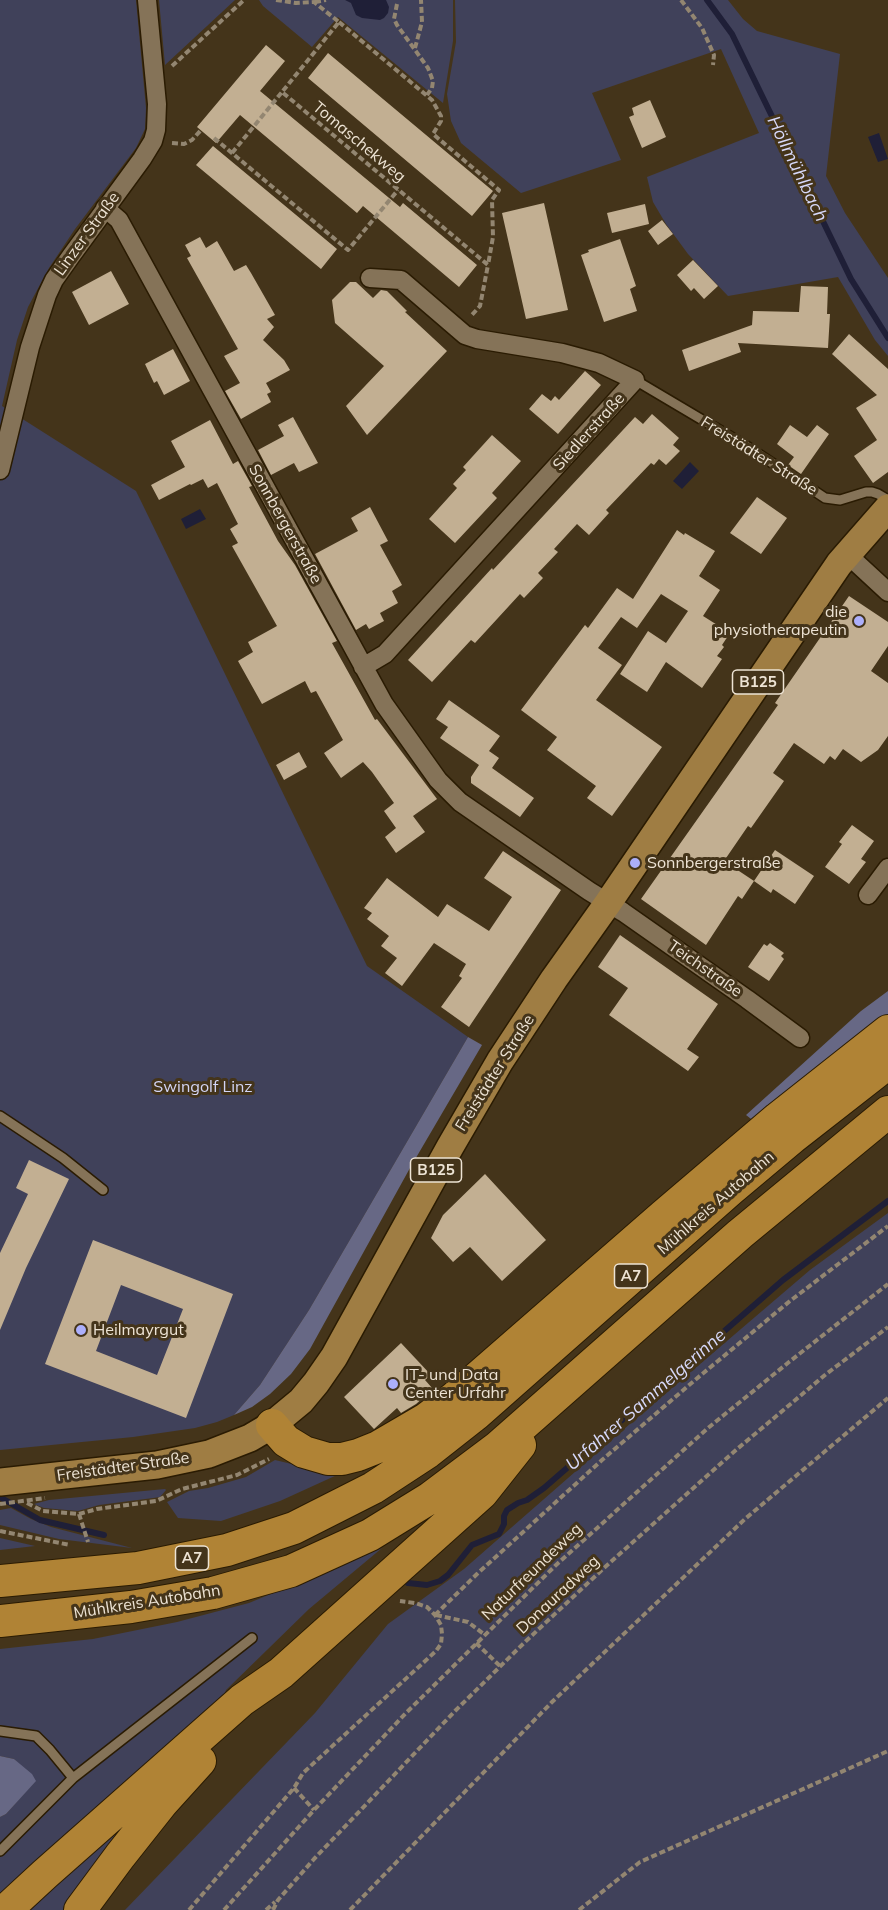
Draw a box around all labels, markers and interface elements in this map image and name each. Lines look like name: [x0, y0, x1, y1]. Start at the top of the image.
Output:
street label: Tomaschekweg: [309, 98, 409, 186]
water label: Höllmühlbach: [762, 113, 832, 225]
street label: Linzer Straße: [50, 189, 124, 279]
street label: Siedlerstraße: [549, 389, 629, 475]
street label: Freistädter Straße: [697, 412, 821, 500]
street label: Sonnbergerstraße: [244, 461, 326, 587]
place label: die physiotherapeutin: [714, 602, 847, 640]
marker: die physiotherapeutin: [852, 614, 866, 628]
road number: B125: [732, 670, 783, 694]
place label: Sonnbergerstraße: [647, 853, 781, 873]
marker: Sonnbergerstraße: [628, 856, 642, 870]
street label: Teichstraße: [664, 937, 746, 1001]
street label: Freistädter Straße: [451, 1011, 539, 1135]
park label: Swingolf Linz: [153, 1077, 253, 1097]
street label: Mühlkreis Autobahn: [654, 1147, 778, 1259]
road number: B125: [410, 1158, 462, 1182]
road number: A7: [614, 1264, 648, 1288]
place label: Heilmayrgut: [93, 1320, 184, 1340]
marker: Heilmayrgut: [74, 1323, 88, 1337]
water label: Urfahrer Sammelgerinne: [562, 1325, 730, 1475]
place label: IT- und Data Center Urfahr: [405, 1365, 506, 1403]
marker: IT- und Data Center Urfahr: [386, 1377, 400, 1391]
street label: Freistädter Straße: [56, 1448, 190, 1486]
street label: Naturfreundeweg: [478, 1519, 586, 1625]
road number: A7: [176, 1546, 208, 1570]
street label: Donauradweg: [513, 1552, 603, 1638]
street label: Mühlkreis Autobahn: [72, 1581, 222, 1623]

